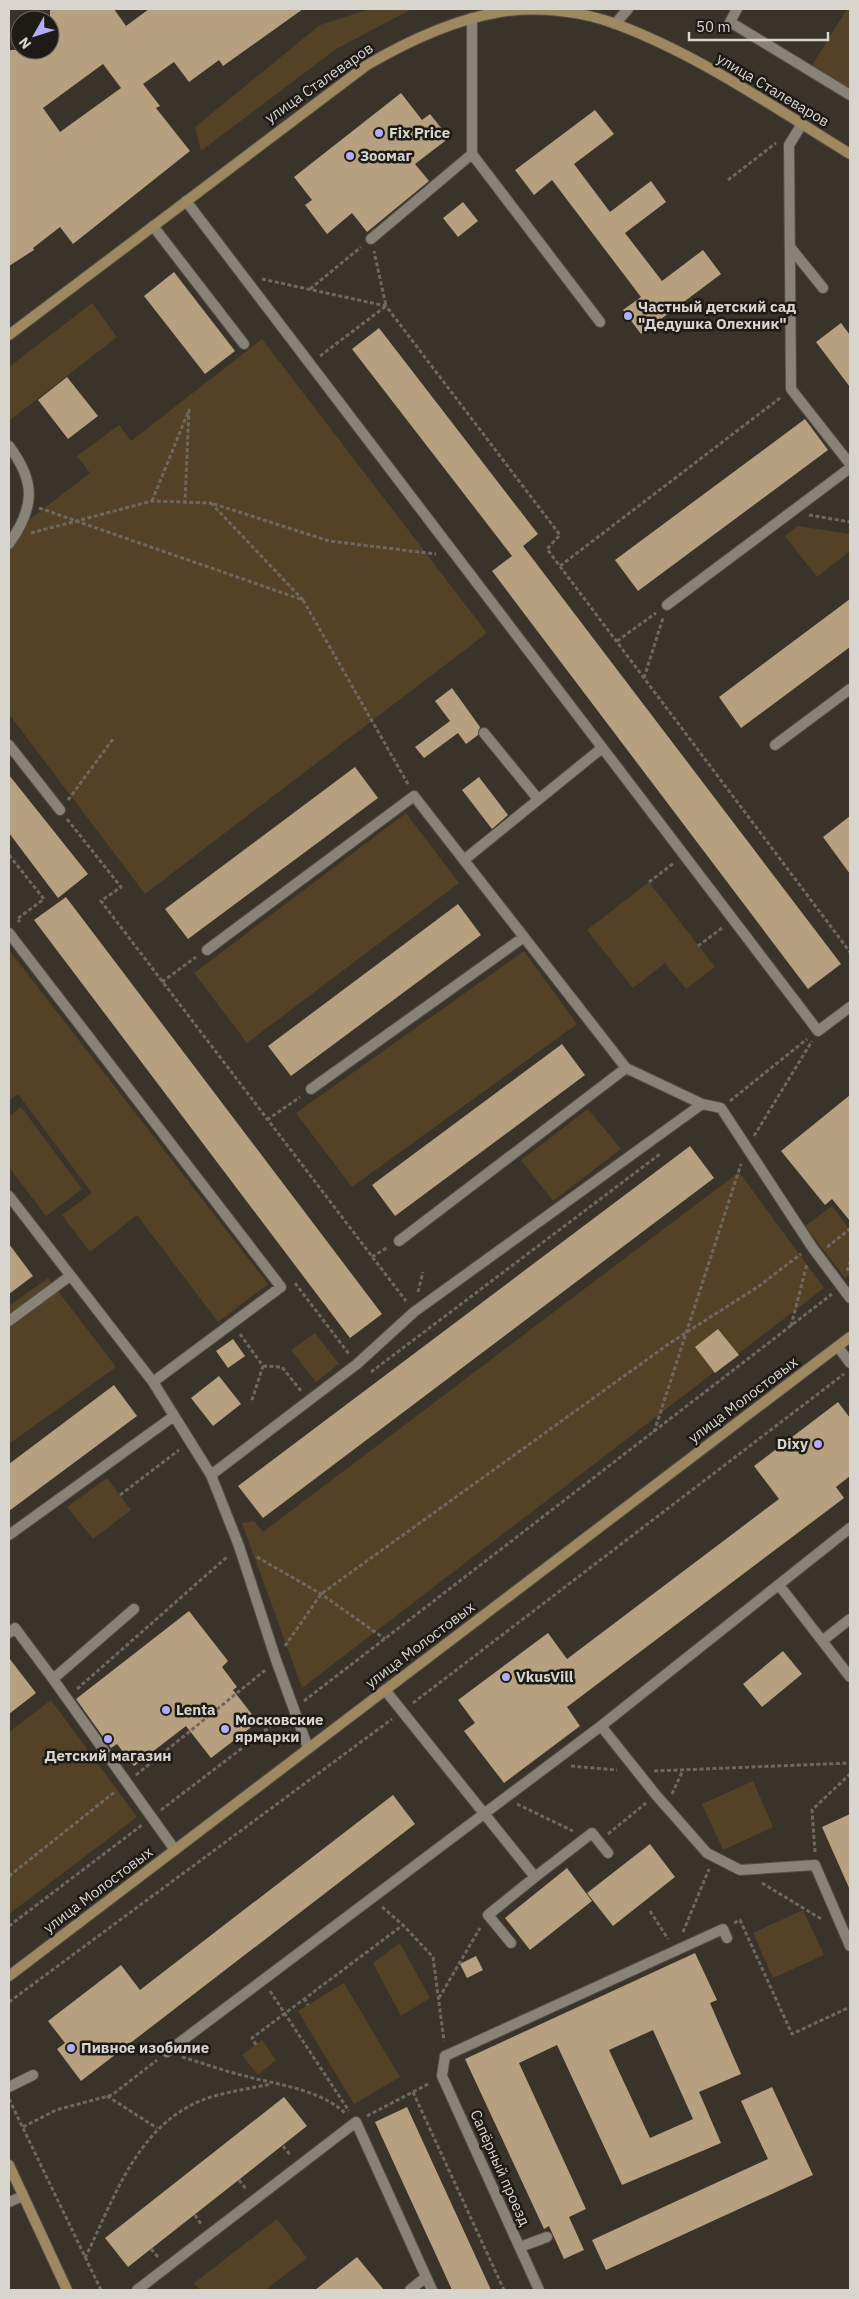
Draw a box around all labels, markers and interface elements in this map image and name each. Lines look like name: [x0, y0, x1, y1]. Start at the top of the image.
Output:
north arrow: [10, 10, 60, 60]
scale bar: [689, 10, 828, 42]
text: 50 m: [696, 17, 731, 36]
text: N: [15, 34, 35, 53]
street label: улица Сталеваров: [261, 38, 377, 127]
street label: улица Сталеваров: [714, 48, 833, 131]
place label: Fix Price: [389, 123, 450, 142]
marker: Fix Price: [373, 127, 385, 139]
place label: Зоомаг: [360, 146, 412, 165]
marker: Зоомаг: [344, 150, 356, 162]
place label: Частный детский сад "Дедушка Олехник": [638, 297, 796, 333]
marker: Частный детский сад "Дедушка Олехник": [622, 310, 634, 322]
street label: улица Молостовых: [684, 1352, 802, 1447]
place label: Dixy: [777, 1434, 808, 1453]
marker: Dixy: [812, 1438, 824, 1450]
street label: улица Молостовых: [361, 1597, 479, 1692]
place label: VkusVill: [516, 1667, 574, 1686]
marker: VkusVill: [500, 1671, 512, 1683]
place label: Lenta: [176, 1700, 216, 1719]
marker: Lenta: [160, 1704, 172, 1716]
place label: Московские ярмарки: [235, 1710, 324, 1746]
marker: Московские ярмарки: [219, 1723, 231, 1735]
marker: Детский магазин: [102, 1733, 114, 1745]
place label: Детский магазин: [44, 1746, 172, 1765]
street label: улица Молостовых: [39, 1842, 157, 1937]
place label: Пивное изобилие: [81, 2038, 209, 2057]
marker: Пивное изобилие: [65, 2042, 77, 2054]
street label: Сапёрный проезд: [466, 2107, 535, 2229]

